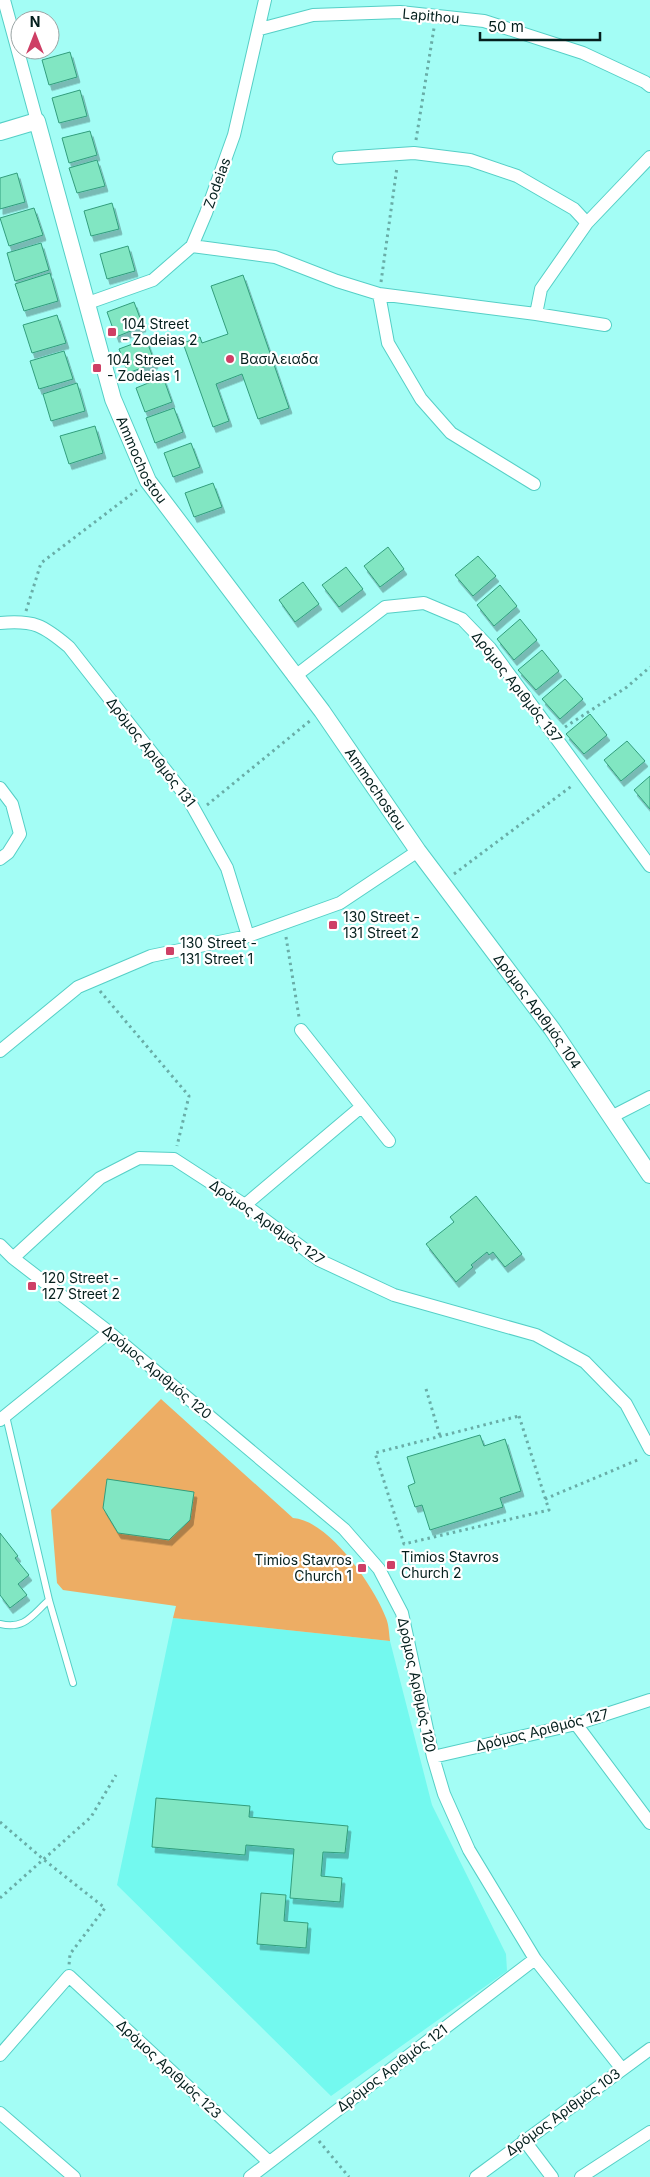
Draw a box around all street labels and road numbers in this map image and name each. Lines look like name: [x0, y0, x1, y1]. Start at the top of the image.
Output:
street label: Lapithou: [402, 5, 460, 26]
street label: Zodeias: [200, 155, 234, 210]
street label: Ammochostou: [113, 413, 171, 507]
street label: Δρόμος Αριθμός 137: [469, 628, 566, 746]
street label: Δρόμος Αριθμός 131: [103, 694, 199, 810]
street label: Ammochostou: [342, 744, 410, 833]
street label: Δρόμος Αριθμός 104: [490, 950, 585, 1072]
street label: Δρόμος Αριθμός 127: [207, 1175, 328, 1268]
street label: Δρόμος Αριθμός 120: [99, 1321, 215, 1422]
street label: Δρόμος Αριθμός 120: [395, 1616, 440, 1754]
street label: Δρόμος Αριθμός 127: [474, 1705, 610, 1754]
street label: Δρόμος Αριθμός 123: [113, 2016, 225, 2122]
street label: Δρόμος Αριθμός 121: [333, 2020, 450, 2115]
street label: Δρόμος Αριθμός 103: [502, 2064, 623, 2159]

